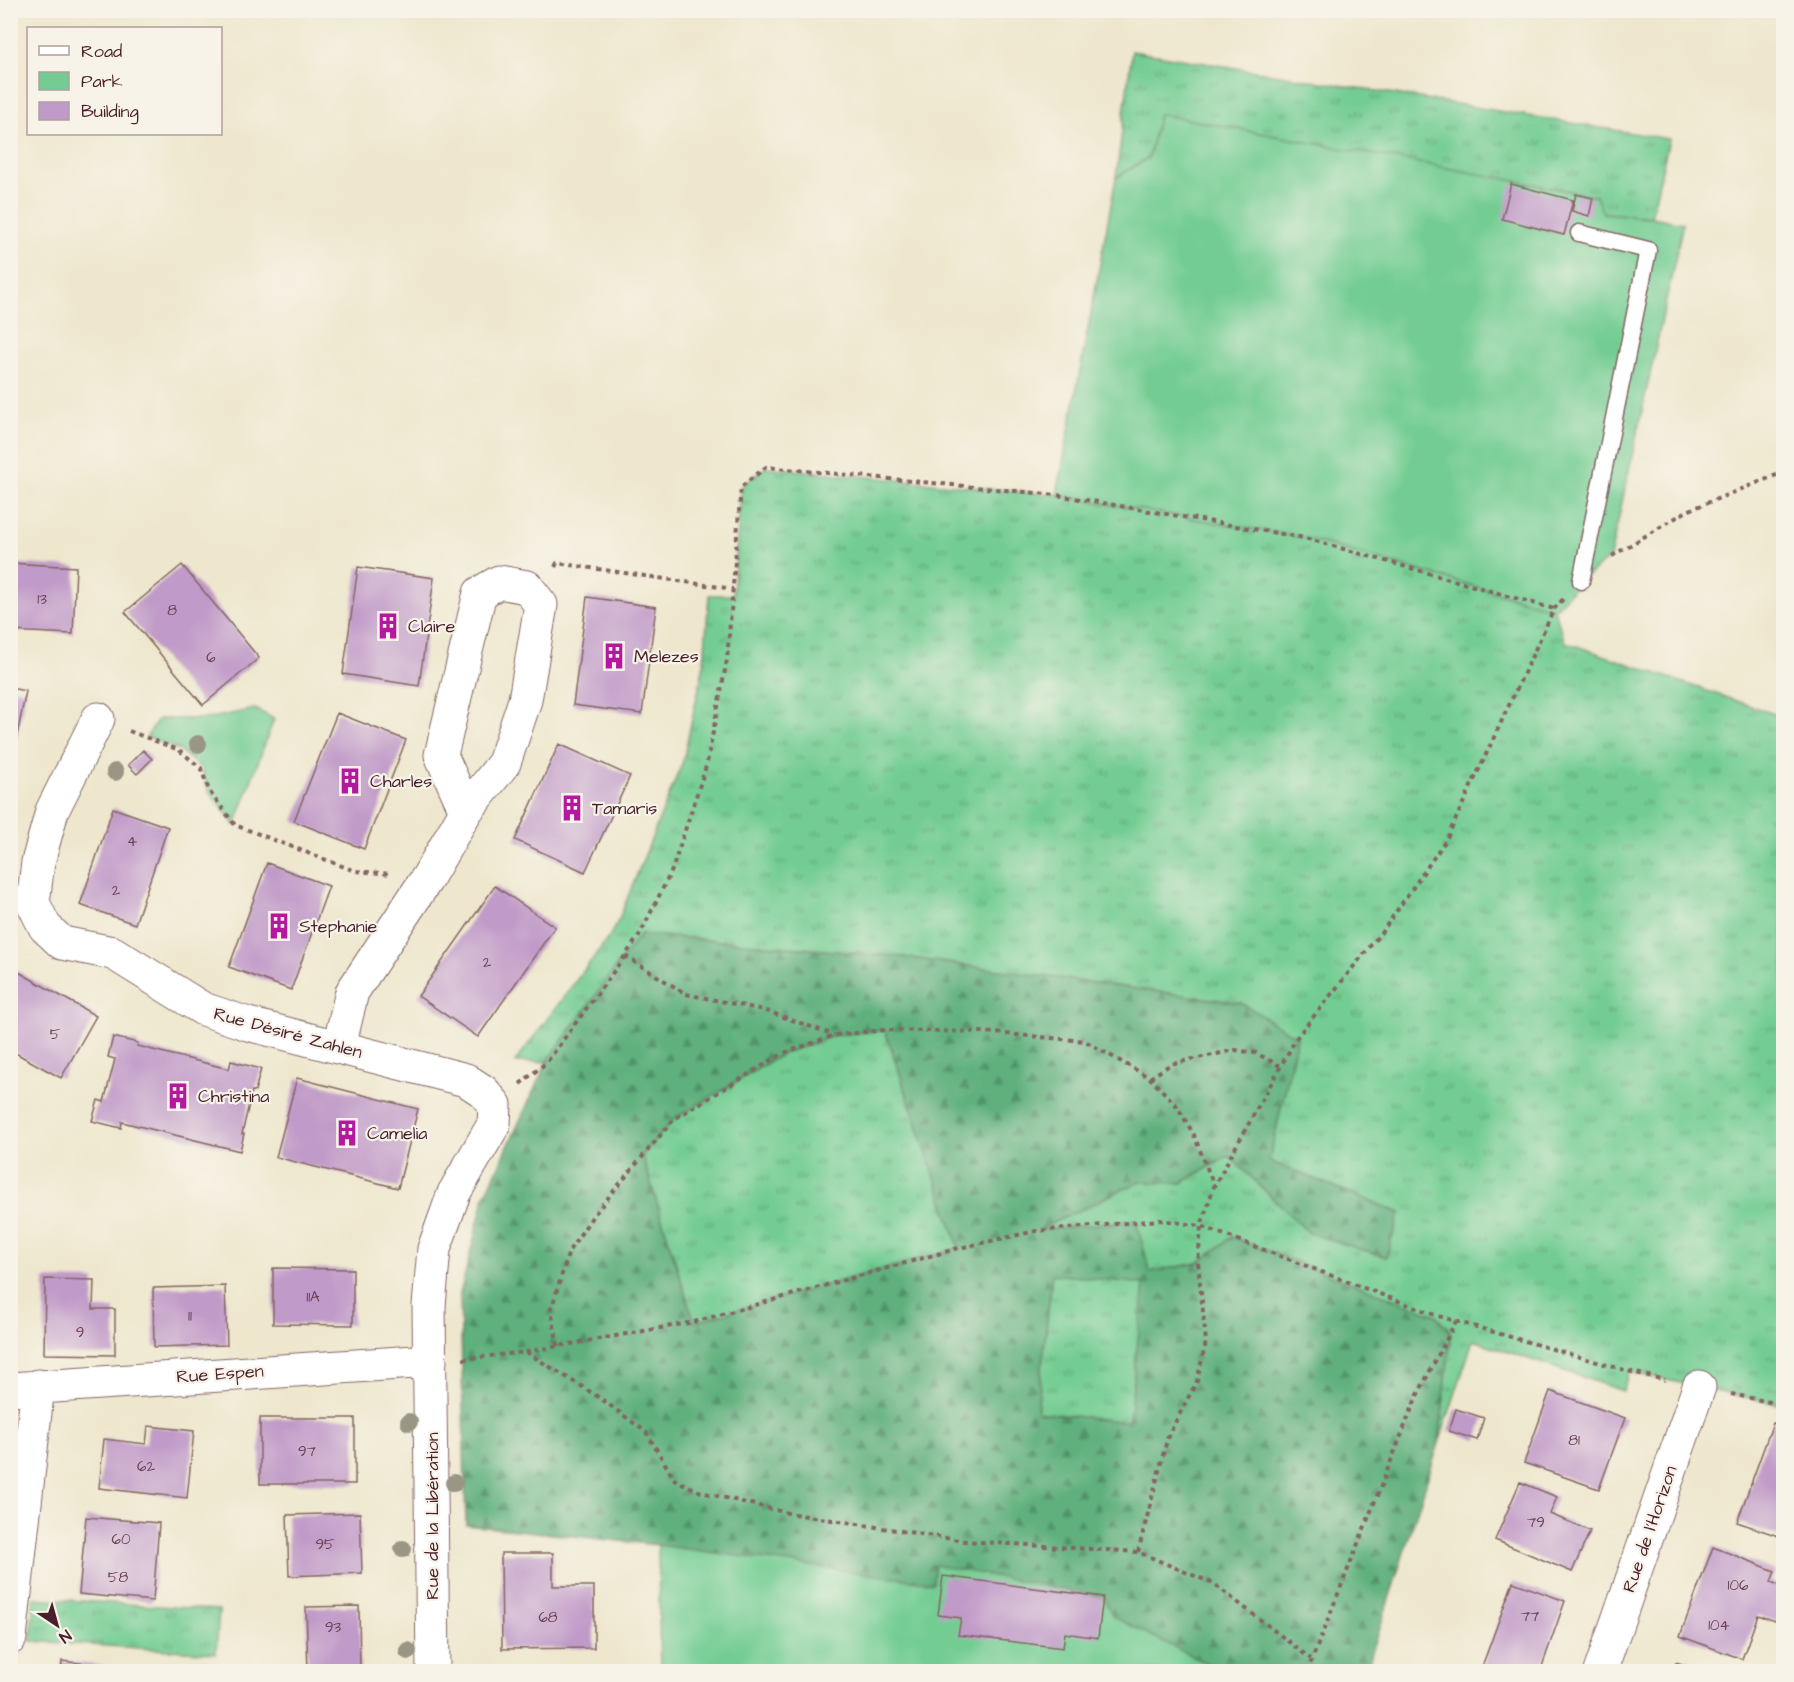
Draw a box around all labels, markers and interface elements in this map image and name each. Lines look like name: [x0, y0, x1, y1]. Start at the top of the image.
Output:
legend: [27, 27, 222, 135]
text: Road: [81, 39, 122, 64]
text: Park: [81, 69, 123, 94]
text: Building: [81, 99, 139, 125]
house number: 13: [37, 589, 47, 610]
house number: 8: [167, 600, 177, 621]
building icon: Claire: [373, 611, 403, 641]
place label: Claire: [408, 614, 455, 639]
building icon: Melezes: [599, 641, 629, 671]
place label: Melezes: [634, 644, 699, 669]
house number: 6: [206, 647, 216, 668]
building icon: Charles: [335, 766, 365, 796]
place label: Charles: [370, 769, 432, 794]
building icon: Tamaris: [557, 793, 587, 823]
place label: Tamaris: [592, 796, 657, 821]
house number: 4: [127, 831, 137, 852]
house number: 2: [112, 880, 121, 901]
building icon: Stephanie: [264, 911, 294, 941]
place label: Stephanie: [299, 914, 377, 939]
house number: 2: [483, 952, 492, 973]
street label: Rue Désiré Zahlen: [211, 1001, 365, 1065]
house number: 5: [50, 1024, 61, 1045]
building icon: Christina: [163, 1081, 193, 1111]
place label: Christina: [198, 1084, 270, 1109]
building icon: Camelia: [332, 1118, 362, 1148]
place label: Camelia: [367, 1121, 427, 1146]
house number: 11A: [306, 1287, 320, 1308]
house number: 11: [188, 1306, 192, 1327]
house number: 9: [76, 1322, 84, 1343]
street label: Rue Espen: [176, 1358, 264, 1390]
house number: 81: [1568, 1430, 1580, 1451]
street label: Rue de la Libération: [420, 1432, 445, 1600]
house number: 97: [298, 1441, 316, 1462]
house number: 62: [137, 1456, 155, 1477]
street label: Rue de l'Horizon: [1617, 1462, 1683, 1596]
house number: 79: [1527, 1512, 1545, 1533]
house number: 60: [112, 1529, 131, 1550]
house number: 95: [315, 1534, 335, 1555]
house number: 58: [108, 1567, 128, 1588]
house number: 106: [1728, 1575, 1749, 1596]
north arrow: [27, 1595, 87, 1655]
house number: 77: [1521, 1606, 1539, 1627]
house number: 68: [538, 1607, 558, 1628]
house number: 104: [1708, 1615, 1730, 1636]
house number: 93: [325, 1617, 341, 1638]
text: N: [55, 1624, 76, 1648]

